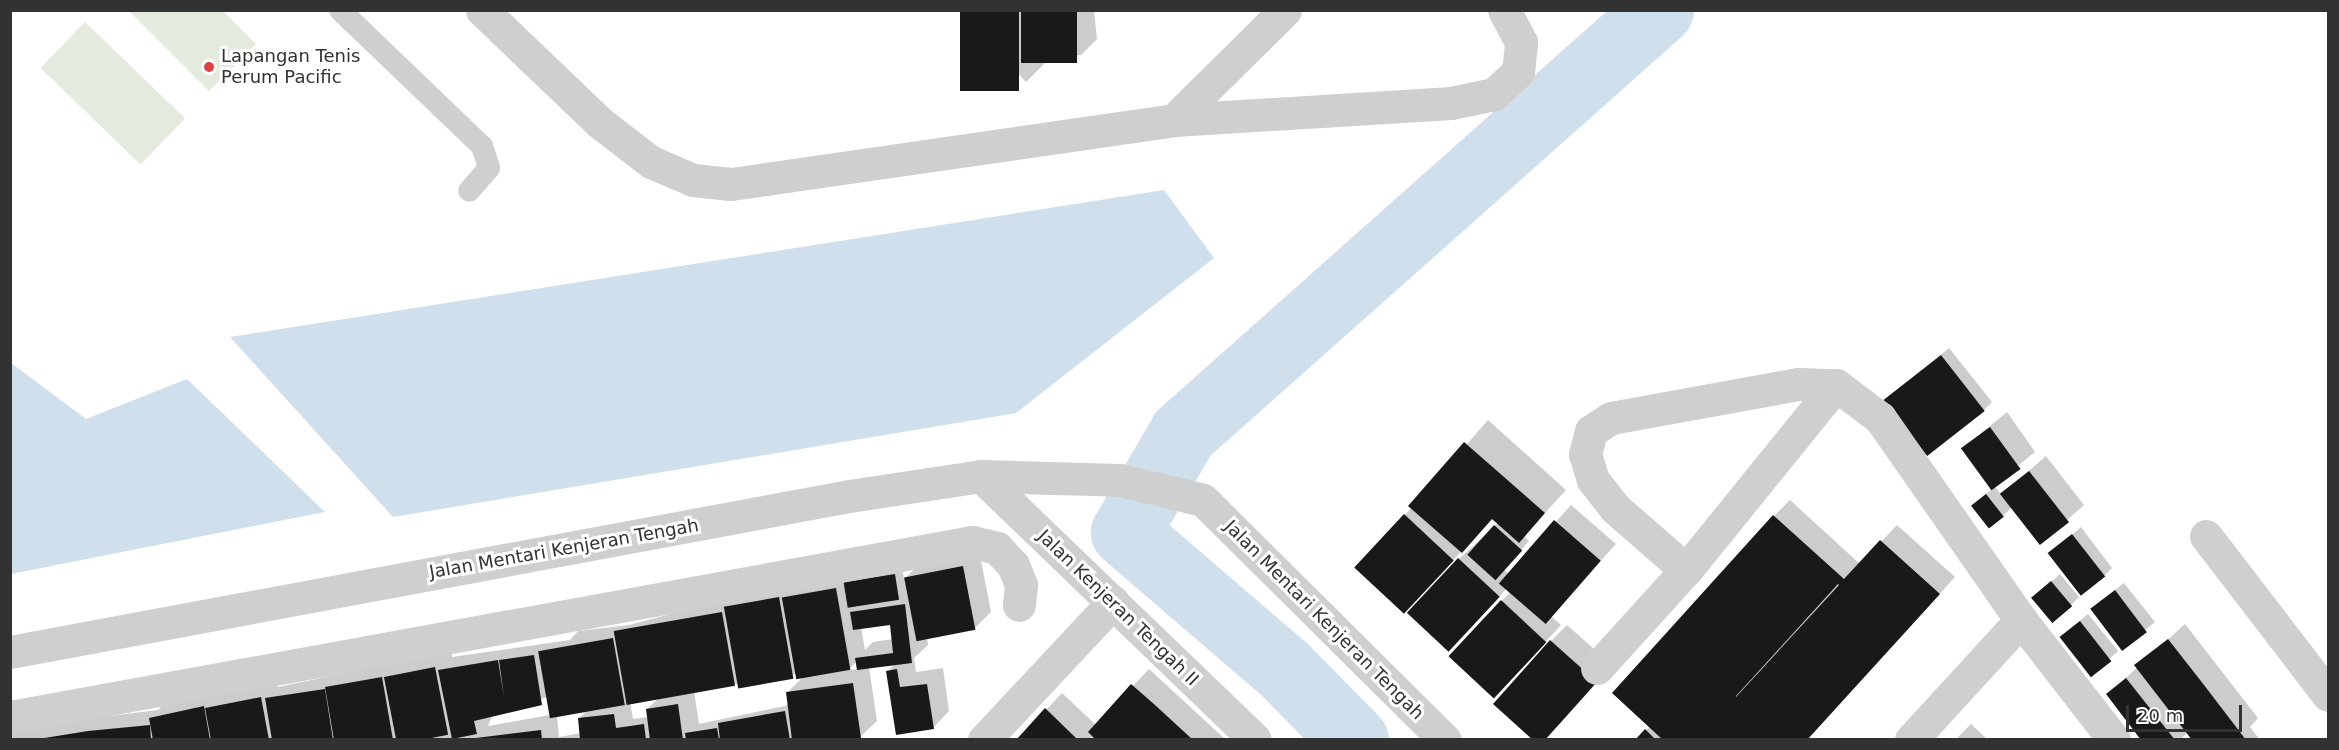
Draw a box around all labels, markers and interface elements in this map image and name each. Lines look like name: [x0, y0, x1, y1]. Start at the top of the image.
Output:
place label: Lapangan Tenis Perum Pacific: [221, 46, 360, 88]
marker: Lapangan Tenis Perum Pacific: [202, 60, 216, 74]
street label: Jalan Mentari Kenjeran Tengah: [428, 515, 700, 583]
street label: Jalan Mentari Kenjeran Tengah: [1220, 516, 1428, 724]
street label: Jalan Kenjeran Tengah II: [1033, 526, 1203, 690]
scale bar: [2129, 693, 2244, 731]
text: 20 m: [2137, 705, 2183, 726]

